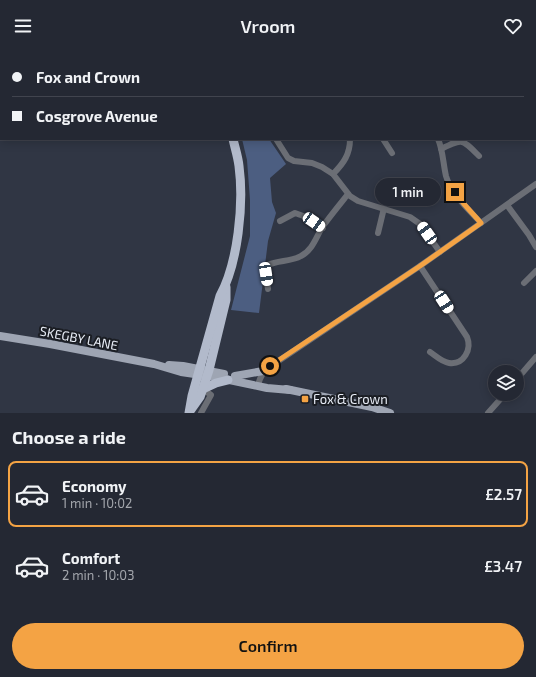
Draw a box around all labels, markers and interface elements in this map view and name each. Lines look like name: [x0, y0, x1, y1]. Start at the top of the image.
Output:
icon: menu: [12, 15, 34, 37]
text: Vroom: [241, 15, 295, 37]
icon: heart: [502, 15, 524, 37]
text: Fox and Crown: [36, 68, 140, 86]
text: Cosgrove Avenue: [36, 107, 158, 125]
callout: 1 min: [375, 178, 441, 206]
route end: [446, 183, 464, 201]
text: 1 min: [393, 184, 423, 200]
car: [301, 210, 327, 234]
car: [415, 220, 439, 246]
car: [258, 261, 274, 287]
car: [432, 289, 456, 315]
street label: SKEGBY LANE: [39, 323, 119, 353]
route start: [261, 357, 279, 375]
map controls: [488, 365, 524, 401]
button: layers: [488, 365, 524, 401]
place label: Fox & Crown: [313, 391, 388, 407]
marker: Fox & Crown: [300, 394, 310, 404]
text: Choose a ride: [12, 426, 126, 448]
icon: car: [14, 476, 50, 512]
text: Economy: [62, 477, 127, 495]
text: £2.57: [485, 485, 522, 503]
text: 1 min · 10:02: [62, 495, 132, 511]
icon: car: [14, 548, 50, 584]
text: Comfort: [62, 549, 120, 567]
text: £3.47: [484, 557, 522, 575]
text: 2 min · 10:03: [62, 567, 134, 583]
button: Confirm: [12, 623, 524, 669]

